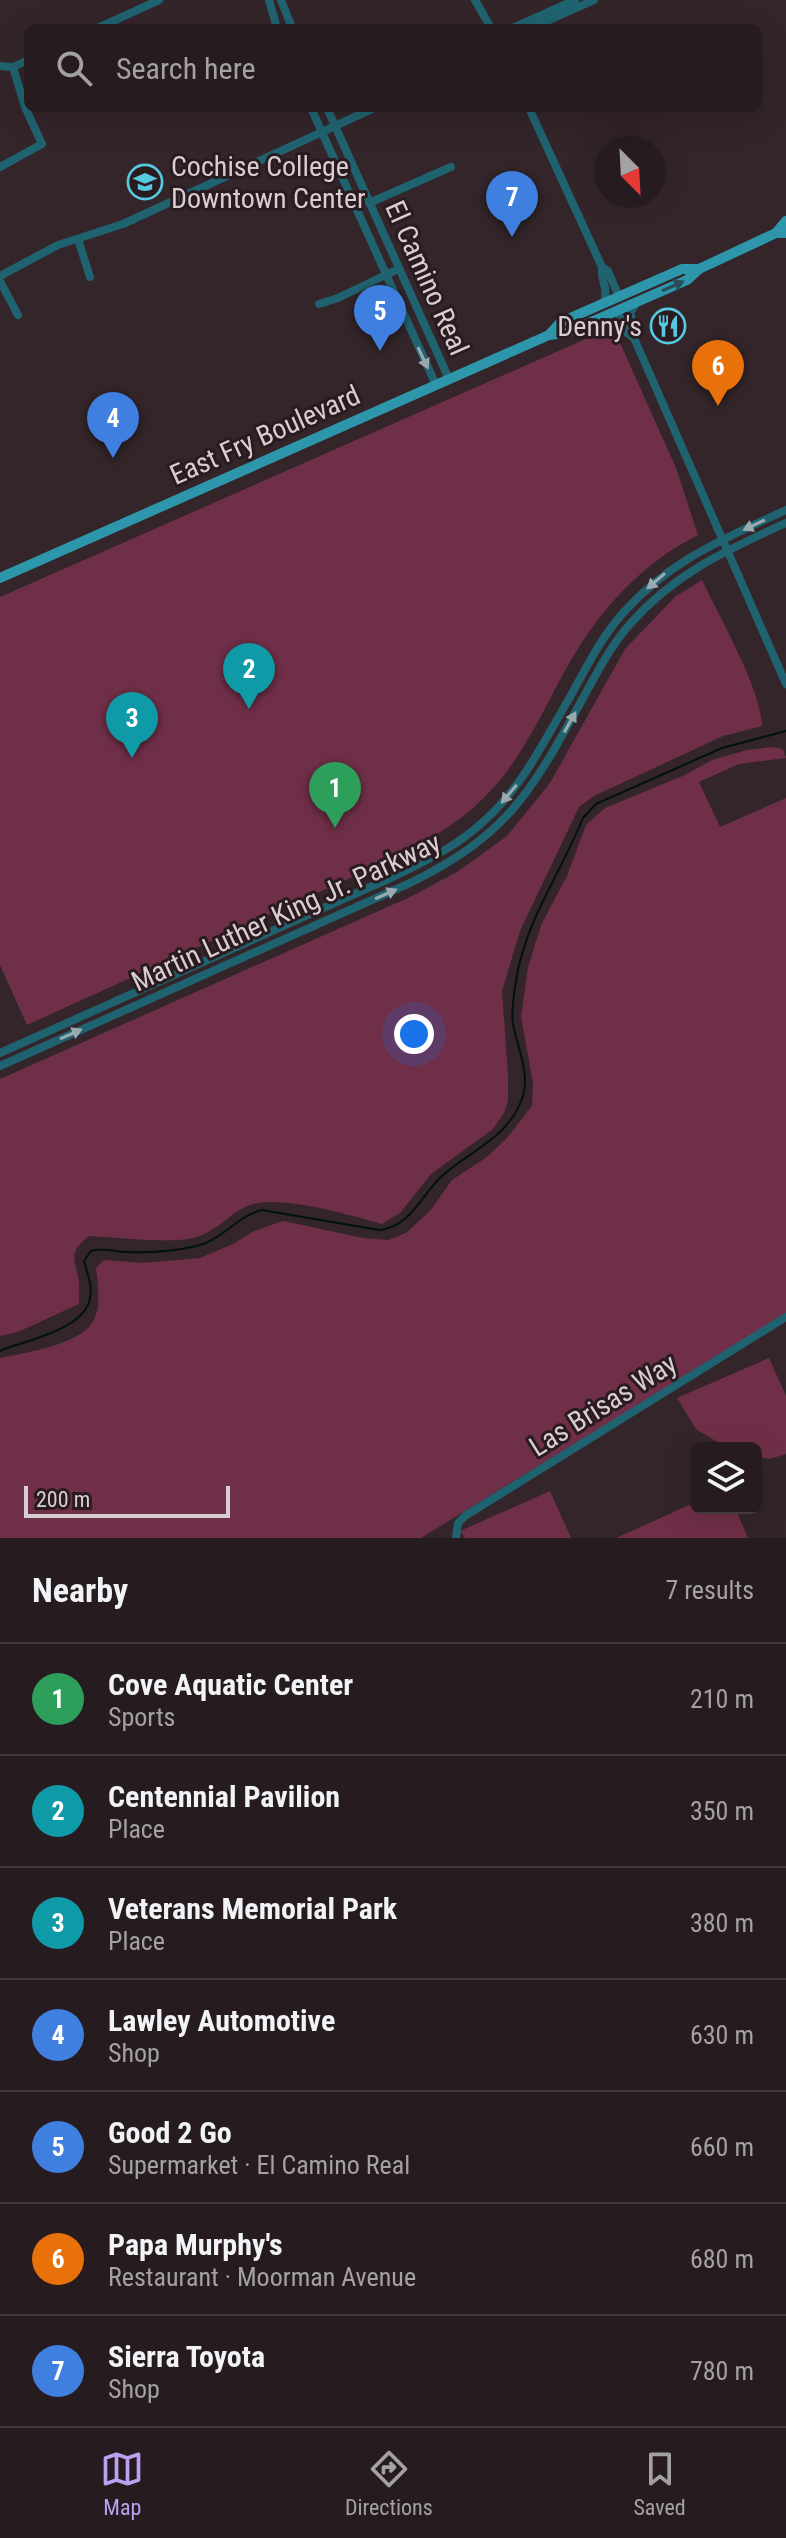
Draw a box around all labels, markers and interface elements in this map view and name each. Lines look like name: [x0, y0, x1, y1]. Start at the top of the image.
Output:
search box: [24, 24, 762, 112]
icon: search: [52, 46, 96, 90]
text: Search here: [116, 51, 256, 86]
north arrow: [594, 136, 666, 208]
place label: Cochise College Downtown Center: [171, 150, 366, 215]
school or university icon: Cochise College Downtown Center: [126, 163, 164, 201]
pin: 7: [486, 171, 538, 237]
street label: El Camino Real: [378, 196, 476, 360]
one-way arrow: [661, 280, 684, 293]
pin: 5: [354, 285, 406, 351]
restaurant icon: Denny's: [649, 307, 687, 345]
place label: Denny's: [557, 310, 642, 343]
pin: 6: [692, 340, 744, 406]
one-way arrow: [416, 346, 430, 370]
street label: East Fry Boulevard: [165, 378, 365, 492]
pin: 4: [87, 392, 139, 458]
one-way arrow: [742, 518, 766, 532]
one-way arrow: [647, 572, 667, 589]
pin: 2: [223, 643, 275, 709]
pin: 3: [106, 692, 158, 758]
one-way arrow: [563, 710, 577, 733]
pin: 1: [309, 762, 361, 828]
one-way arrow: [501, 783, 518, 804]
street label: Martin Luther King Jr. Parkway: [126, 826, 446, 998]
one-way arrow: [374, 888, 397, 901]
your location: [394, 1014, 434, 1054]
one-way arrow: [59, 1027, 83, 1041]
street label: Las Brisas Way: [523, 1347, 683, 1463]
map controls: [690, 1442, 762, 1514]
button: layers: [690, 1442, 762, 1514]
scale bar: [24, 1482, 230, 1518]
text: 200 m: [36, 1487, 90, 1512]
text: Nearby: [32, 1570, 128, 1610]
text: 7 results: [665, 1575, 754, 1605]
text: Cove Aquatic Center: [108, 1667, 353, 1702]
text: 1: [51, 1684, 65, 1714]
text: 210 m: [690, 1684, 754, 1714]
text: Sports: [108, 1702, 175, 1732]
text: Centennial Pavilion: [108, 1779, 340, 1814]
text: 2: [51, 1796, 65, 1826]
text: 350 m: [690, 1796, 754, 1826]
text: Place: [108, 1814, 165, 1844]
text: Veterans Memorial Park: [108, 1891, 397, 1926]
text: 3: [51, 1908, 65, 1938]
text: 380 m: [690, 1908, 754, 1938]
text: Place: [108, 1926, 165, 1956]
text: Lawley Automotive: [108, 2003, 335, 2038]
text: 4: [51, 2020, 65, 2050]
text: 630 m: [690, 2020, 754, 2050]
text: Shop: [108, 2038, 160, 2068]
text: Good 2 Go: [108, 2115, 232, 2150]
text: 5: [51, 2132, 65, 2162]
text: 660 m: [690, 2132, 754, 2162]
text: Supermarket · El Camino Real: [108, 2150, 410, 2180]
text: Papa Murphy's: [108, 2227, 283, 2262]
text: 6: [51, 2244, 65, 2274]
text: 680 m: [690, 2244, 754, 2274]
text: Restaurant · Moorman Avenue: [108, 2262, 416, 2292]
text: Sierra Toyota: [108, 2339, 265, 2374]
text: 7: [51, 2356, 65, 2386]
text: 780 m: [690, 2356, 754, 2386]
text: Shop: [108, 2374, 160, 2404]
tab: Map: [100, 2447, 144, 2520]
tab: Directions: [345, 2447, 433, 2520]
tab: Saved: [633, 2447, 686, 2520]

